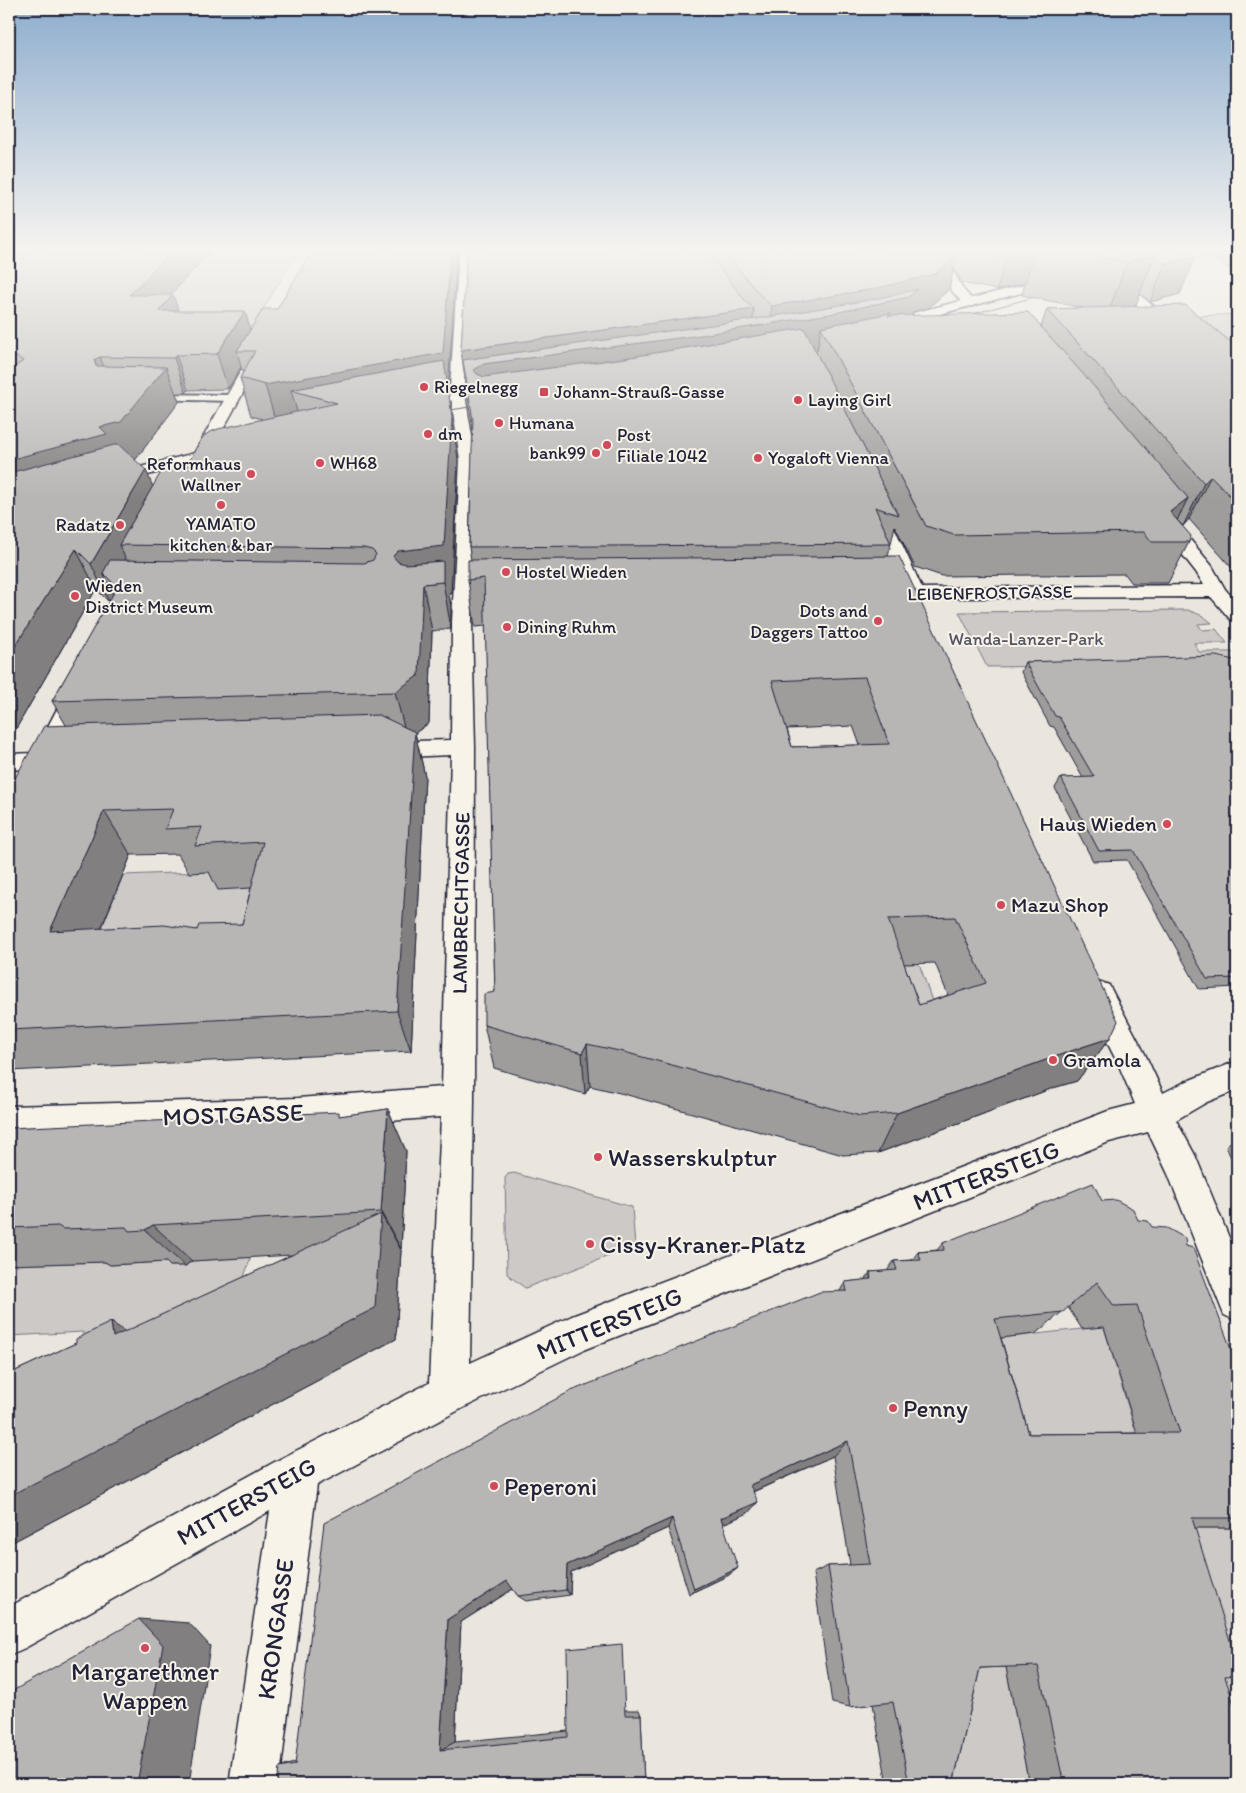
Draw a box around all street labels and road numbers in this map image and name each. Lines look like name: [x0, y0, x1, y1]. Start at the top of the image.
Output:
street label: LEIBENFROSTGASSE: [907, 581, 1073, 605]
street label: LAMBRECHTGASSE: [446, 812, 475, 994]
street label: MOSTGASSE: [162, 1097, 304, 1131]
street label: MITTERSTEIG: [908, 1133, 1064, 1217]
street label: MITTERSTEIG: [532, 1280, 686, 1366]
street label: MITTERSTEIG: [171, 1450, 321, 1552]
street label: KRONGASSE: [250, 1557, 300, 1701]

